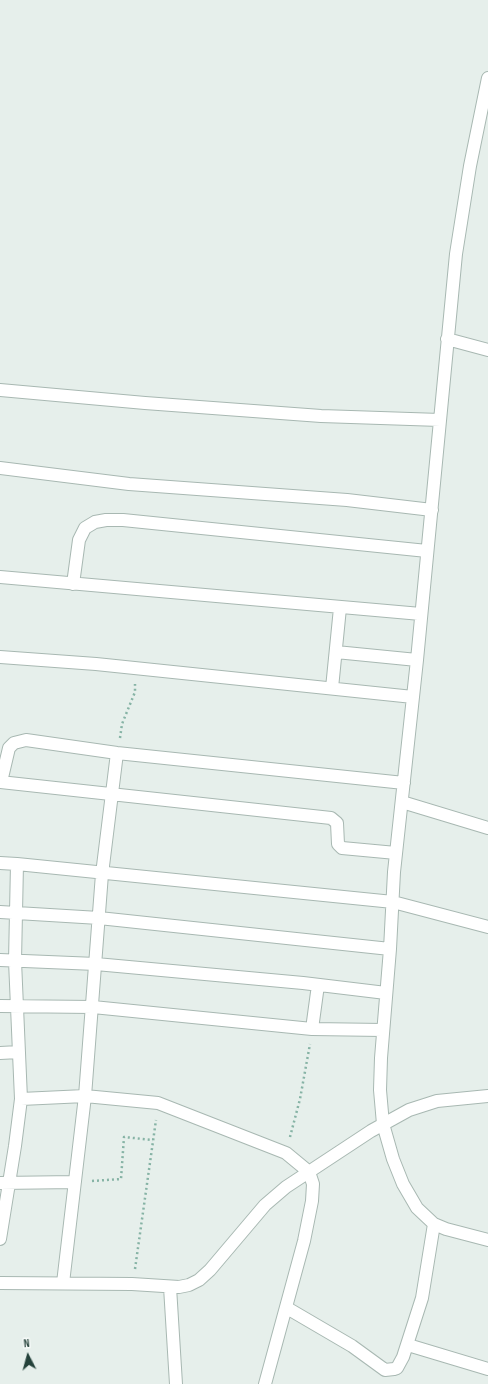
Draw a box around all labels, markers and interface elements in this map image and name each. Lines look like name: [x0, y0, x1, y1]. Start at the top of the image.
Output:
north arrow: [8, 1336, 48, 1376]
text: N: [23, 1337, 30, 1350]

